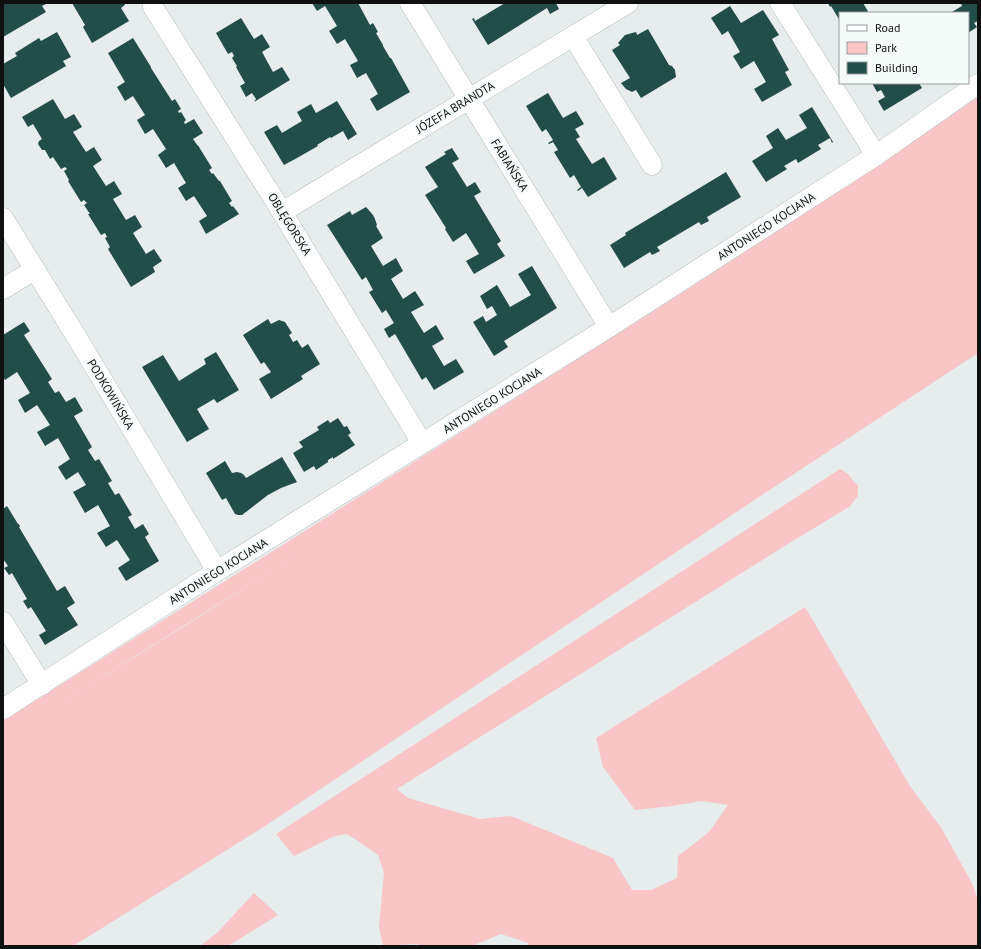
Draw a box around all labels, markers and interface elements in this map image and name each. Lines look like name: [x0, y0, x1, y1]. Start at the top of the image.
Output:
legend: [839, 12, 969, 84]
text: Road: [875, 20, 900, 35]
text: Park: [875, 40, 897, 55]
text: Building: [875, 60, 918, 75]
street label: JÓZEFA BRANDTA: [412, 78, 497, 137]
street label: FABIAŃSKA: [488, 136, 532, 194]
street label: ANTONIEGO KOCJANA: [714, 189, 818, 263]
street label: OBLĘGORSKA: [265, 190, 315, 258]
street label: PODKOWIŃSKA: [84, 356, 138, 432]
street label: ANTONIEGO KOCJANA: [440, 364, 544, 436]
street label: ANTONIEGO KOCJANA: [166, 535, 270, 607]

